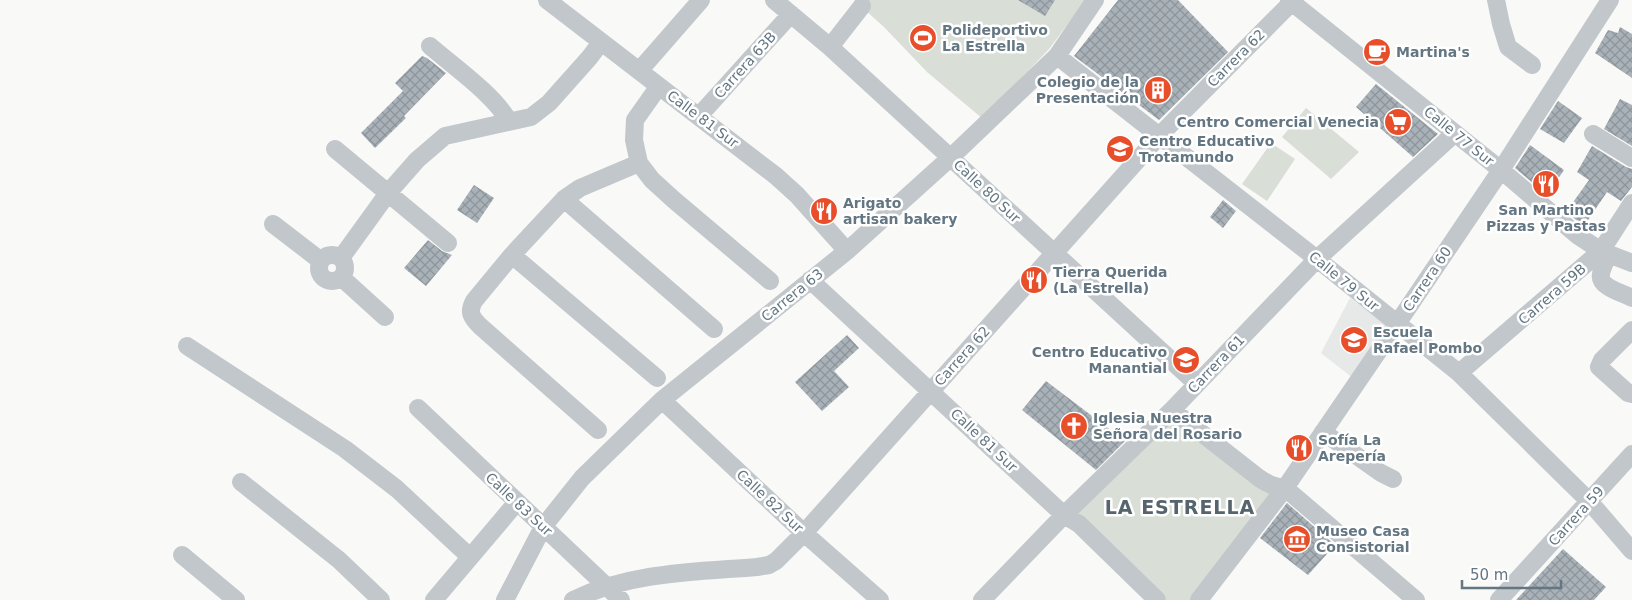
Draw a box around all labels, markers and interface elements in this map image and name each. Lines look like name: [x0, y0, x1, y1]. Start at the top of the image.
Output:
place label: Polideportivo La Estrella: [942, 22, 1048, 54]
sports icon: Polideportivo La Estrella: [908, 23, 938, 53]
street label: Carrera 62: [1204, 26, 1268, 90]
street label: Carrera 63B: [711, 28, 779, 102]
cafe icon: Martina's: [1362, 37, 1392, 67]
place label: Martina's: [1396, 44, 1470, 60]
place label: Colegio de la Presentación: [1036, 74, 1139, 106]
building icon: Colegio de la Presentación: [1143, 75, 1173, 105]
street label: Calle 81 Sur: [664, 87, 742, 151]
street label: Calle 77 Sur: [1421, 103, 1497, 169]
supermarket icon: Centro Comercial Venecia: [1383, 107, 1413, 137]
place label: Centro Comercial Venecia: [1177, 114, 1379, 130]
place label: Centro Educativo Trotamundo: [1139, 133, 1275, 165]
school or university icon: Centro Educativo Trotamundo: [1105, 134, 1135, 164]
street label: Calle 80 Sur: [950, 156, 1024, 226]
restaurant icon: San Martino Pizzas y Pastas: [1531, 169, 1561, 199]
place label: Arigato artisan bakery: [843, 195, 957, 227]
restaurant icon: Arigato artisan bakery: [809, 196, 839, 226]
place label: San Martino Pizzas y Pastas: [1486, 202, 1606, 234]
street label: Carrera 60: [1400, 244, 1454, 314]
street label: Calle 79 Sur: [1306, 248, 1382, 314]
street label: Carrera 59B: [1515, 260, 1589, 328]
place label: Tierra Querida (La Estrella): [1053, 264, 1168, 296]
street label: Carrera 63: [758, 265, 826, 325]
restaurant icon: Tierra Querida (La Estrella): [1019, 265, 1049, 295]
street label: Carrera 62: [931, 323, 993, 389]
place label: Escuela Rafael Pombo: [1373, 324, 1482, 356]
school or university icon: Escuela Rafael Pombo: [1339, 325, 1369, 355]
street label: Carrera 61: [1184, 332, 1248, 396]
place label: Centro Educativo Manantial: [1032, 344, 1167, 376]
school or university icon: Centro Educativo Manantial: [1171, 345, 1201, 375]
street label: Calle 81 Sur: [947, 405, 1021, 475]
place label: Iglesia Nuestra Señora del Rosario: [1093, 410, 1242, 442]
church icon: Iglesia Nuestra Señora del Rosario: [1059, 411, 1089, 441]
place label: Sofía La Arepería: [1318, 432, 1386, 464]
restaurant icon: Sofía La Arepería: [1284, 433, 1314, 463]
street label: Calle 82 Sur: [733, 466, 807, 536]
street label: Calle 83 Sur: [482, 469, 556, 539]
street label: Carrera 59: [1545, 483, 1607, 549]
district label: LA ESTRELLA: [1105, 496, 1255, 518]
place label: Museo Casa Consistorial: [1316, 523, 1410, 555]
museum icon: Museo Casa Consistorial: [1282, 524, 1312, 554]
scale bar: [1462, 558, 1561, 590]
text: 50 m: [1470, 566, 1508, 584]

